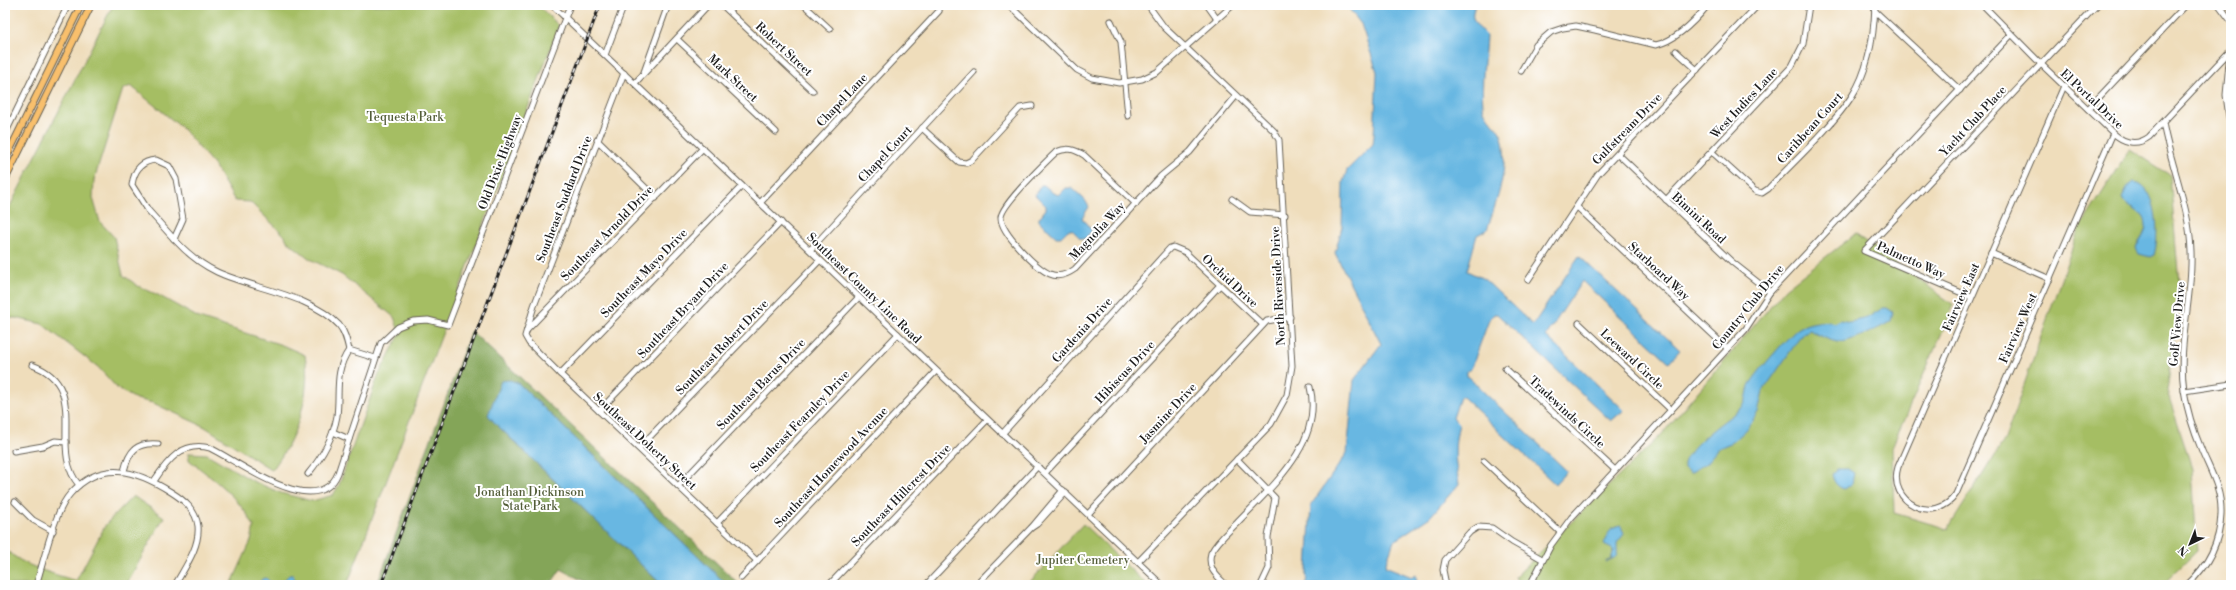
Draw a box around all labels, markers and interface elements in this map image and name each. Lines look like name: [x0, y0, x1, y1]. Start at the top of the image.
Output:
street label: Robert Street: [752, 19, 816, 80]
street label: Mark Street: [704, 51, 761, 106]
street label: West Indies Lane: [1707, 65, 1781, 143]
street label: El Portal Drive: [2057, 66, 2126, 132]
street label: Chapel Lane: [814, 70, 871, 130]
street label: Yacht Club Place: [1936, 83, 2010, 160]
street label: Caribbean Court: [1774, 89, 1847, 167]
street label: Gulfstream Drive: [1589, 90, 1665, 168]
park label: Tequesta Park: [366, 110, 444, 125]
street label: Old Dixie Highway: [475, 112, 526, 212]
street label: Chapel Court: [855, 122, 916, 186]
street label: Southeast Suddard Drive: [533, 134, 596, 265]
street label: Southeast Arnold Drive: [558, 182, 657, 284]
street label: Bimini Road: [1668, 189, 1729, 247]
street label: Magnolia Way: [1066, 199, 1128, 264]
street label: Southeast Mayo Drive: [598, 226, 691, 321]
street label: North Riverside Drive: [1268, 226, 1289, 346]
street label: Southeast County Line Road: [803, 230, 924, 347]
street label: Starboard Way: [1625, 239, 1693, 304]
street label: Palmetto Way: [1874, 239, 1947, 282]
street label: Orchid Drive: [1198, 252, 1261, 311]
street label: Southeast Bryant Drive: [635, 259, 732, 362]
street label: Fairview East: [1940, 260, 1984, 334]
street label: Country Club Drive: [1709, 262, 1787, 353]
street label: Golf View Drive: [2166, 281, 2189, 367]
street label: Fairview West: [1996, 290, 2041, 366]
street label: Gardenia Drive: [1049, 294, 1116, 366]
street label: Southeast Robert Drive: [673, 297, 772, 398]
street label: Leeward Circle: [1597, 326, 1667, 393]
street label: Southeast Barus Drive: [714, 335, 809, 433]
street label: Hibiscus Drive: [1092, 338, 1158, 407]
street label: Southeast Fearnley Drive: [748, 367, 853, 476]
street label: Tradewinds Circle: [1525, 373, 1608, 452]
street label: Jasmine Drive: [1136, 380, 1200, 447]
street label: Southeast Doherty Street: [590, 389, 700, 494]
street label: Southeast Homewood Avenue: [771, 404, 891, 531]
street label: Southeast Hillcrest Drive: [848, 441, 954, 550]
park label: Jonathan Dickinson State Park: [475, 485, 584, 514]
north arrow: [2170, 524, 2210, 564]
text: N: [2176, 542, 2192, 559]
park label: Jupiter Cemetery: [1035, 553, 1130, 568]

